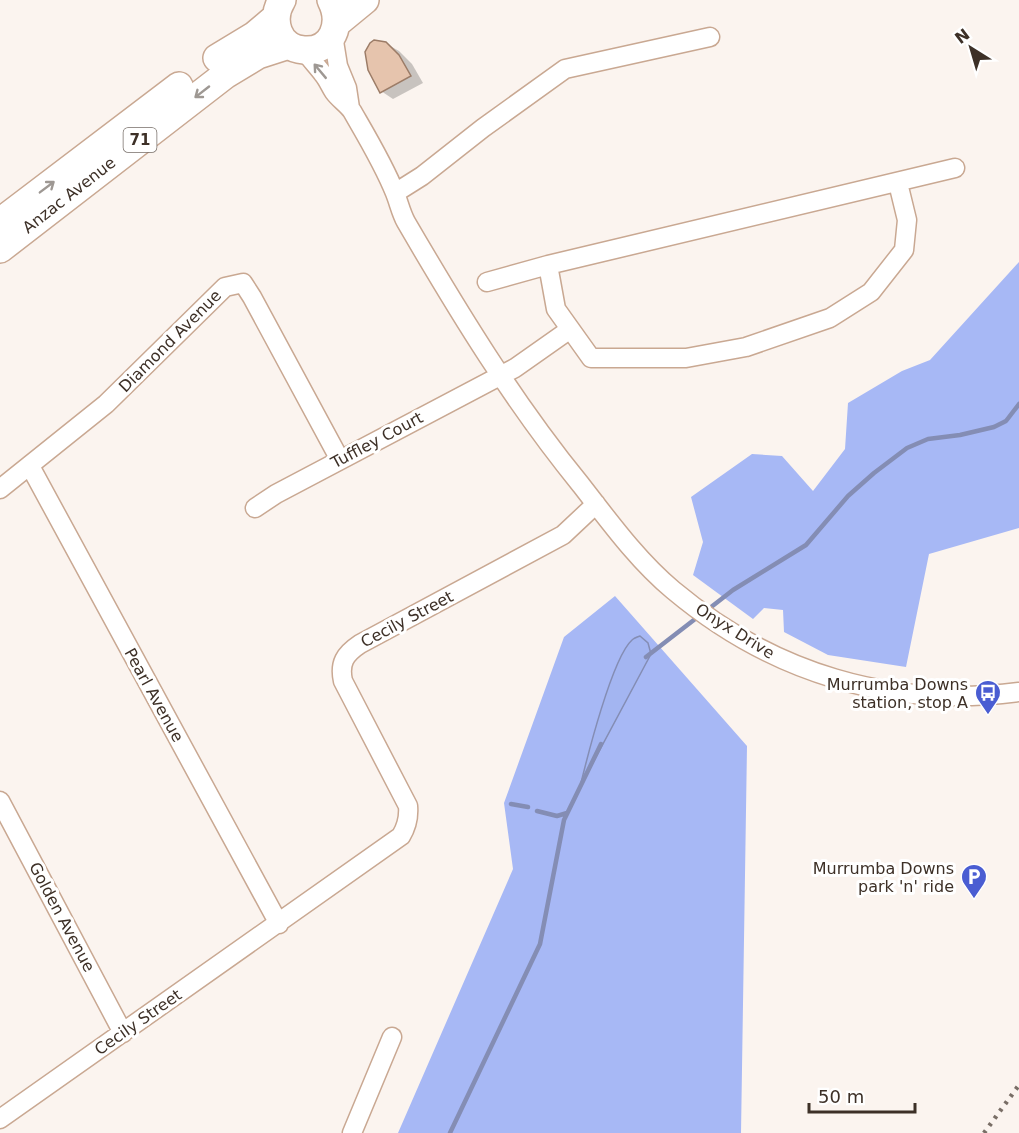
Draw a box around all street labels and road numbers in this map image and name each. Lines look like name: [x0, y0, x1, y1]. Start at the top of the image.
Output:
road number: 71: [124, 128, 156, 152]
street label: Anzac Avenue: [19, 153, 119, 237]
street label: Diamond Avenue: [115, 286, 225, 396]
street label: Tuffley Court: [327, 408, 426, 473]
street label: Cecily Street: [358, 587, 456, 651]
street label: Onyx Drive: [692, 599, 778, 663]
street label: Pearl Avenue: [120, 645, 188, 745]
street label: Golden Avenue: [25, 859, 99, 975]
street label: Cecily Street: [91, 985, 185, 1059]

